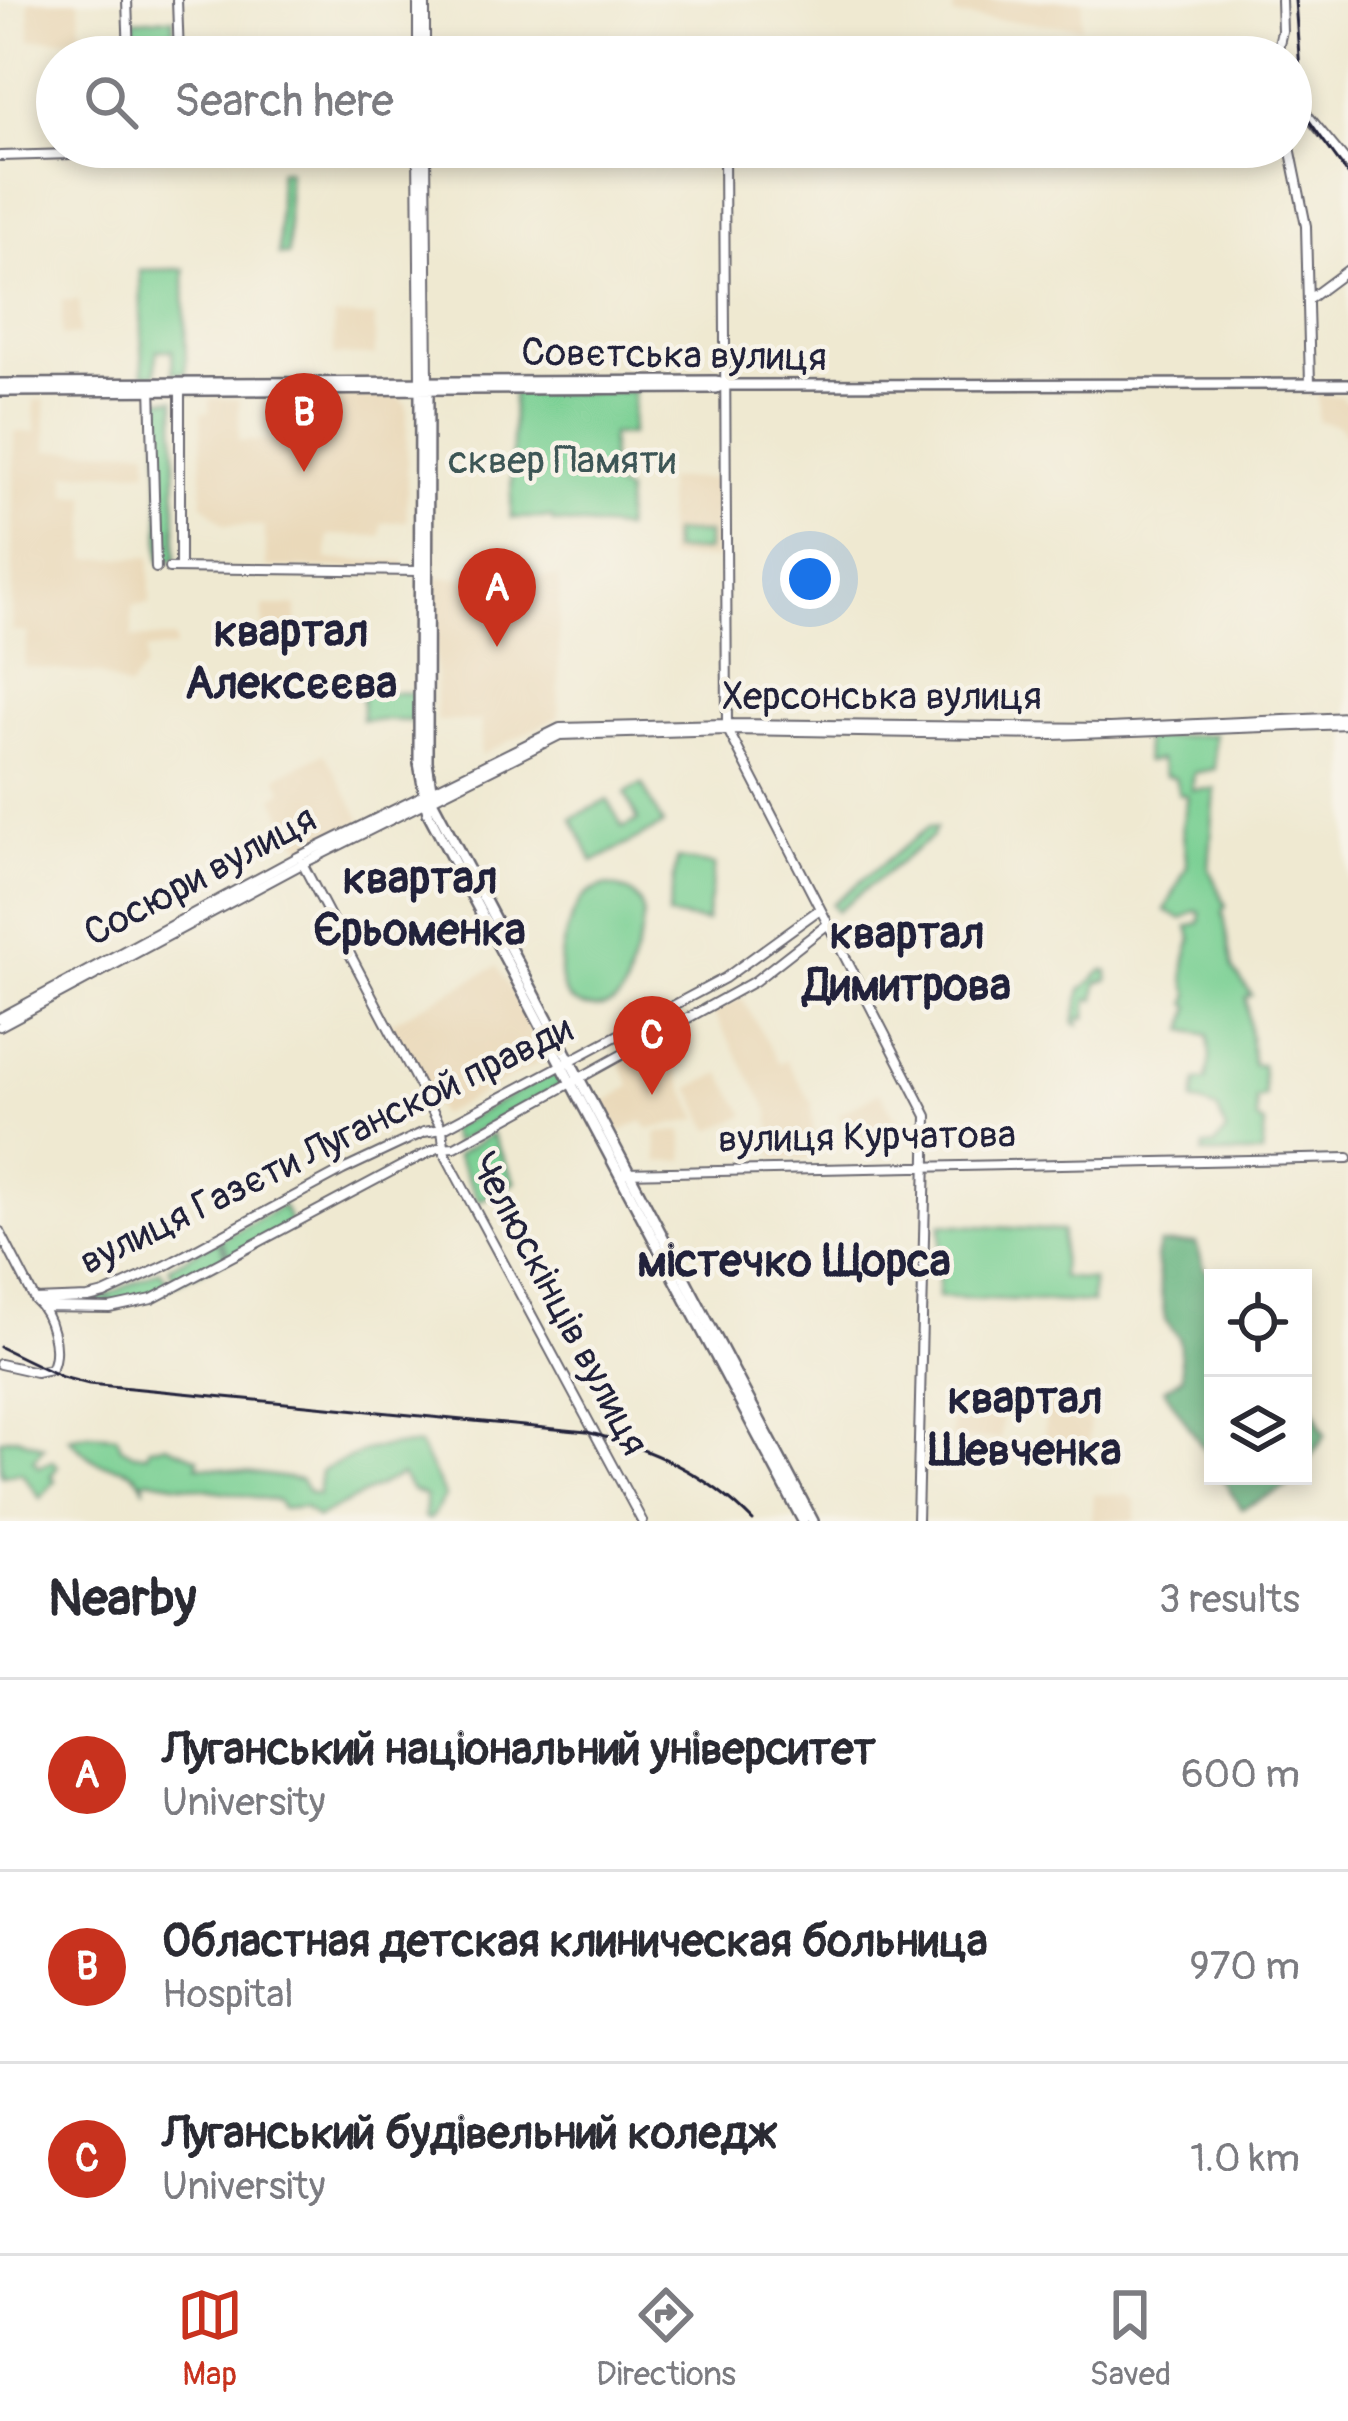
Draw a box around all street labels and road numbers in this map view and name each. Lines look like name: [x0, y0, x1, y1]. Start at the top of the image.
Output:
street label: Совєтська вулиця: [521, 328, 827, 382]
street label: Херсонська вулиця: [722, 672, 1042, 721]
street label: Сосюри вулиця: [76, 794, 324, 958]
street label: вулиця Газєти Луганской правди: [72, 1004, 580, 1286]
street label: вулиця Курчатова: [718, 1110, 1016, 1164]
street label: Челюскінців вулиця: [459, 1144, 659, 1464]

